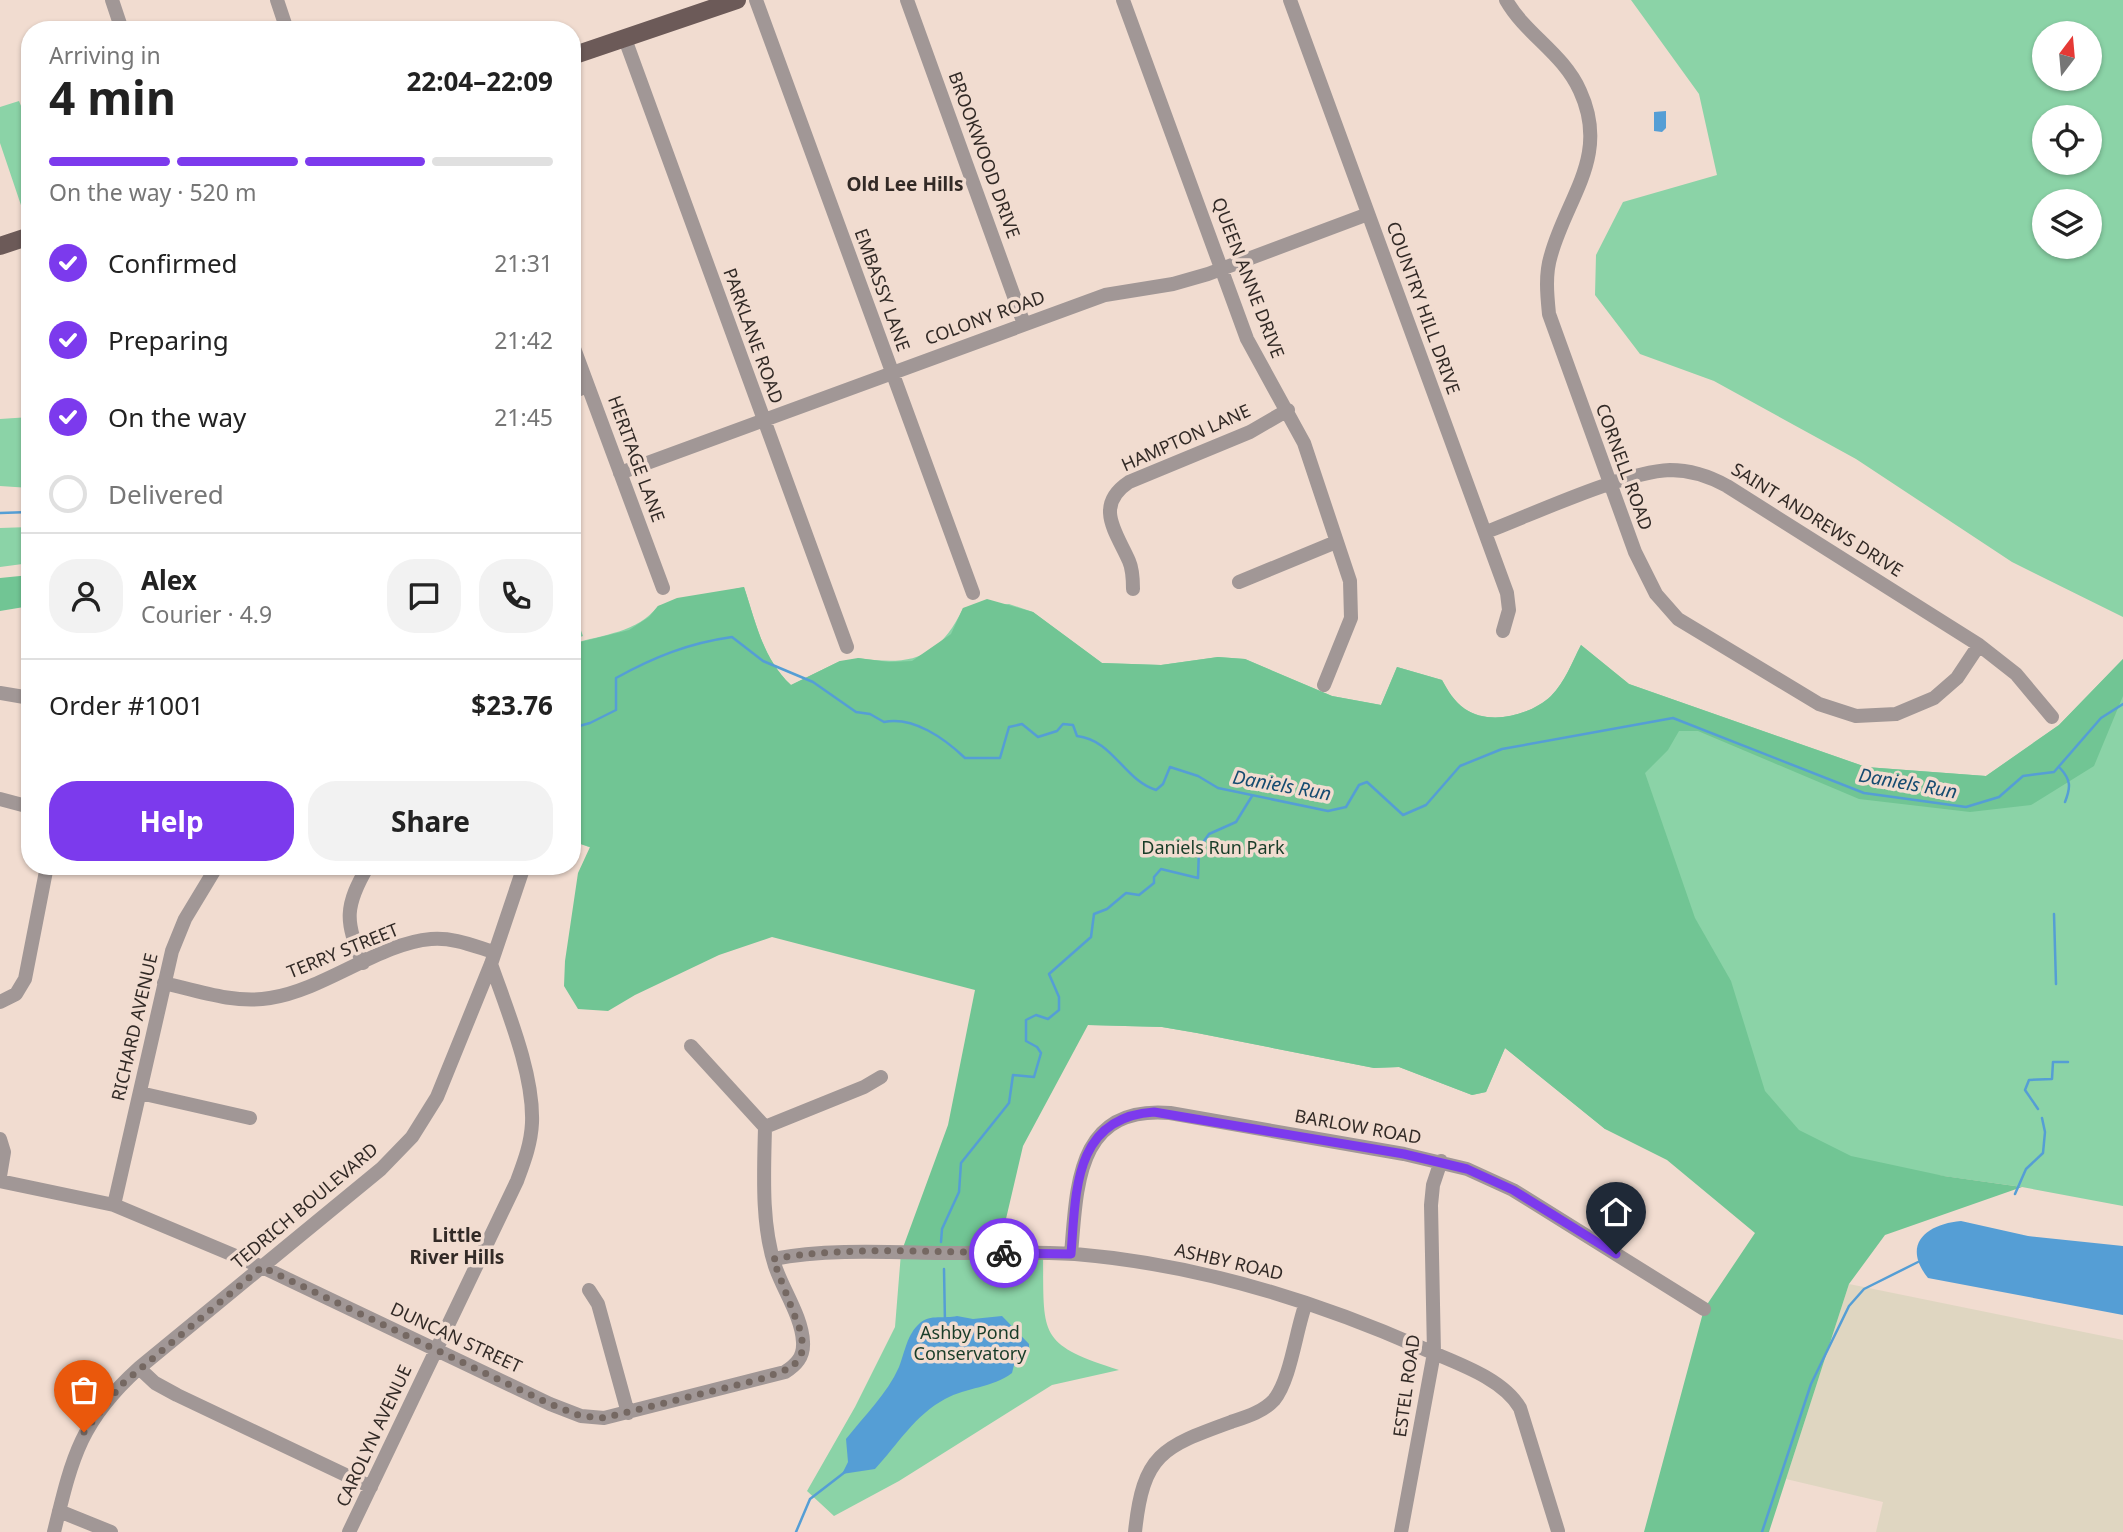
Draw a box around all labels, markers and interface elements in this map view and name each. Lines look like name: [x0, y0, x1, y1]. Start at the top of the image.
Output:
north arrow: [2032, 21, 2102, 91]
map controls: [2032, 21, 2102, 259]
text: Arriving in: [49, 39, 161, 71]
text: 22:04–22:09: [406, 63, 553, 99]
text: 4 min: [49, 66, 176, 128]
street label: BROOKWOOD DRIVE: [944, 68, 1026, 241]
button: locate: [2032, 105, 2102, 175]
district label: Old Lee Hills: [847, 171, 963, 197]
text: On the way · 520 m: [49, 176, 256, 208]
button: layers: [2032, 189, 2102, 259]
street label: QUEEN ANNE DRIVE: [1207, 194, 1291, 361]
street label: COUNTRY HILL DRIVE: [1382, 218, 1466, 397]
street label: EMBASSY LANE: [850, 225, 916, 354]
icon: check: [49, 244, 87, 282]
text: Confirmed: [108, 245, 238, 281]
text: 21:31: [494, 247, 553, 279]
street label: PARKLANE ROAD: [718, 265, 790, 407]
street label: COLONY ROAD: [921, 284, 1048, 350]
icon: check: [49, 321, 87, 359]
text: Preparing: [108, 322, 229, 358]
text: 21:42: [494, 324, 553, 356]
street label: HERITAGE LANE: [603, 392, 671, 525]
icon: check: [49, 398, 87, 436]
street label: HAMPTON LANE: [1117, 398, 1254, 476]
text: On the way: [108, 399, 246, 435]
street label: CORNELL ROAD: [1591, 400, 1659, 533]
text: 21:45: [494, 401, 553, 433]
street label: SAINT ANDREWS DRIVE: [1727, 457, 1908, 582]
text: Delivered: [108, 476, 224, 512]
button: person: [49, 559, 123, 633]
button: chat: [387, 559, 461, 633]
button: phone: [479, 559, 553, 633]
text: Alex: [141, 562, 197, 598]
text: Courier · 4.9: [141, 598, 272, 630]
text: Order #1001: [49, 687, 204, 723]
text: $23.76: [471, 687, 553, 723]
water label: Daniels Run: [1857, 762, 1959, 804]
water label: Daniels Run: [1231, 764, 1333, 806]
button: Help: [49, 781, 294, 861]
button: Share: [308, 781, 553, 861]
park label: Daniels Run Park: [1141, 835, 1285, 859]
street label: TERRY STREET: [283, 917, 402, 983]
street label: RICHARD AVENUE: [105, 951, 163, 1103]
street label: BARLOW ROAD: [1293, 1103, 1423, 1149]
street label: TEDRICH BOULEVARD: [226, 1137, 383, 1274]
pin: [1586, 1182, 1646, 1254]
icon: home: [1597, 1193, 1635, 1231]
courier: [969, 1218, 1039, 1288]
district label: Little River Hills: [410, 1222, 504, 1270]
icon: bike: [985, 1234, 1023, 1272]
street label: ASHBY ROAD: [1173, 1237, 1286, 1285]
street label: DUNCAN STREET: [387, 1296, 526, 1378]
park label: Ashby Pond Conservatory: [914, 1320, 1027, 1365]
street label: ESTEL ROAD: [1387, 1333, 1425, 1439]
pin: [54, 1360, 114, 1432]
street label: CAROLYN AVENUE: [330, 1361, 417, 1510]
icon: bag: [65, 1371, 103, 1409]

